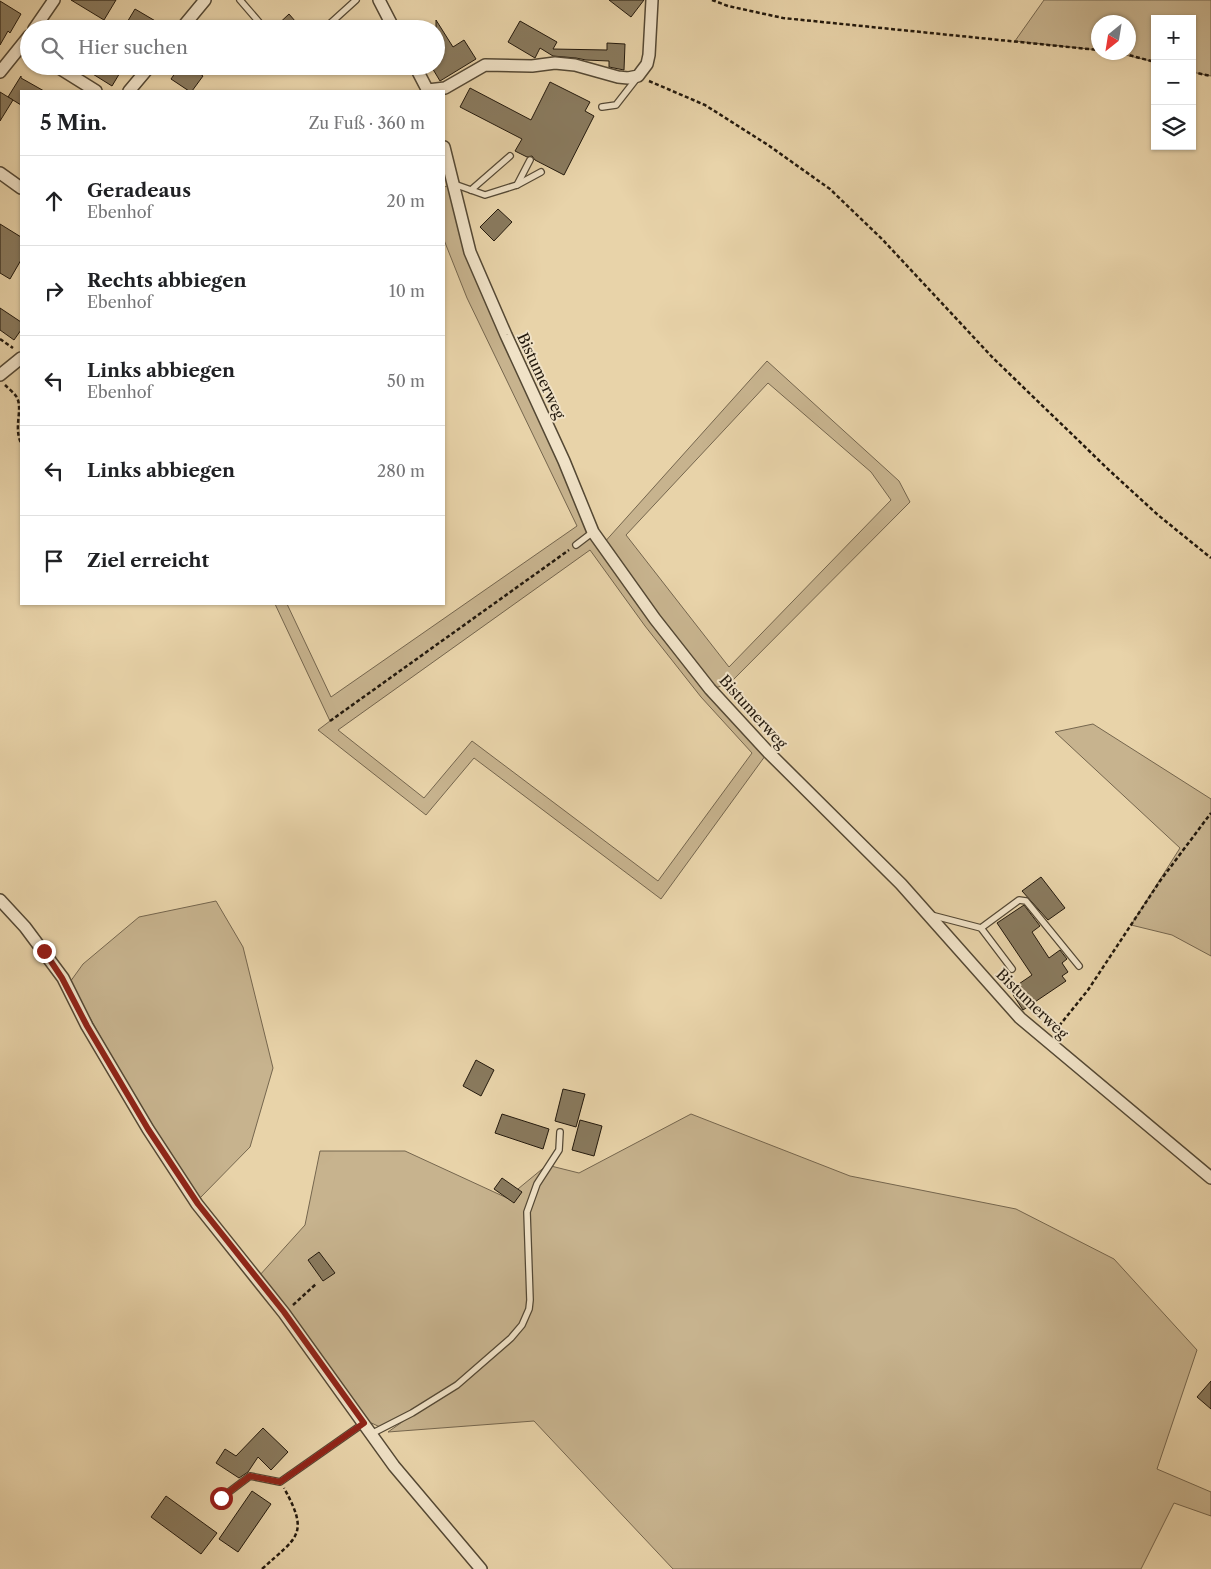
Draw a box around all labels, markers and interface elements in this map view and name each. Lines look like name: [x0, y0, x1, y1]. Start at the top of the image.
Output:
north arrow: [1091, 15, 1136, 60]
map controls: [1151, 15, 1196, 150]
button: +: [1151, 15, 1196, 60]
search box: [20, 20, 445, 75]
icon: search: [38, 34, 66, 62]
text: Hier suchen: [78, 36, 188, 59]
button: −: [1151, 60, 1196, 105]
button: layers: [1151, 105, 1196, 150]
text: 5 Min.: [40, 110, 107, 135]
text: Zu Fuß · 360 m: [309, 113, 425, 133]
text: Geradeaus: [87, 179, 191, 202]
icon: ahead: [40, 187, 68, 215]
text: 20 m: [386, 191, 425, 211]
text: Ebenhof: [87, 202, 152, 222]
text: Rechts abbiegen: [87, 269, 247, 292]
icon: right: [40, 277, 68, 305]
text: 10 m: [389, 281, 425, 301]
text: Ebenhof: [87, 292, 152, 312]
street label: Bistumerweg: [513, 330, 570, 422]
text: Links abbiegen: [87, 359, 235, 382]
icon: left: [40, 367, 68, 395]
text: 50 m: [387, 371, 425, 391]
text: Ebenhof: [87, 382, 152, 402]
icon: left: [40, 457, 68, 485]
text: Links abbiegen: [87, 459, 235, 482]
text: 280 m: [377, 461, 425, 481]
icon: arrive: [40, 547, 68, 575]
text: Ziel erreicht: [87, 549, 209, 572]
street label: Bistumerweg: [715, 671, 792, 753]
route end: [33, 940, 56, 963]
street label: Bistumerweg: [992, 965, 1072, 1043]
route start: [210, 1487, 233, 1510]

